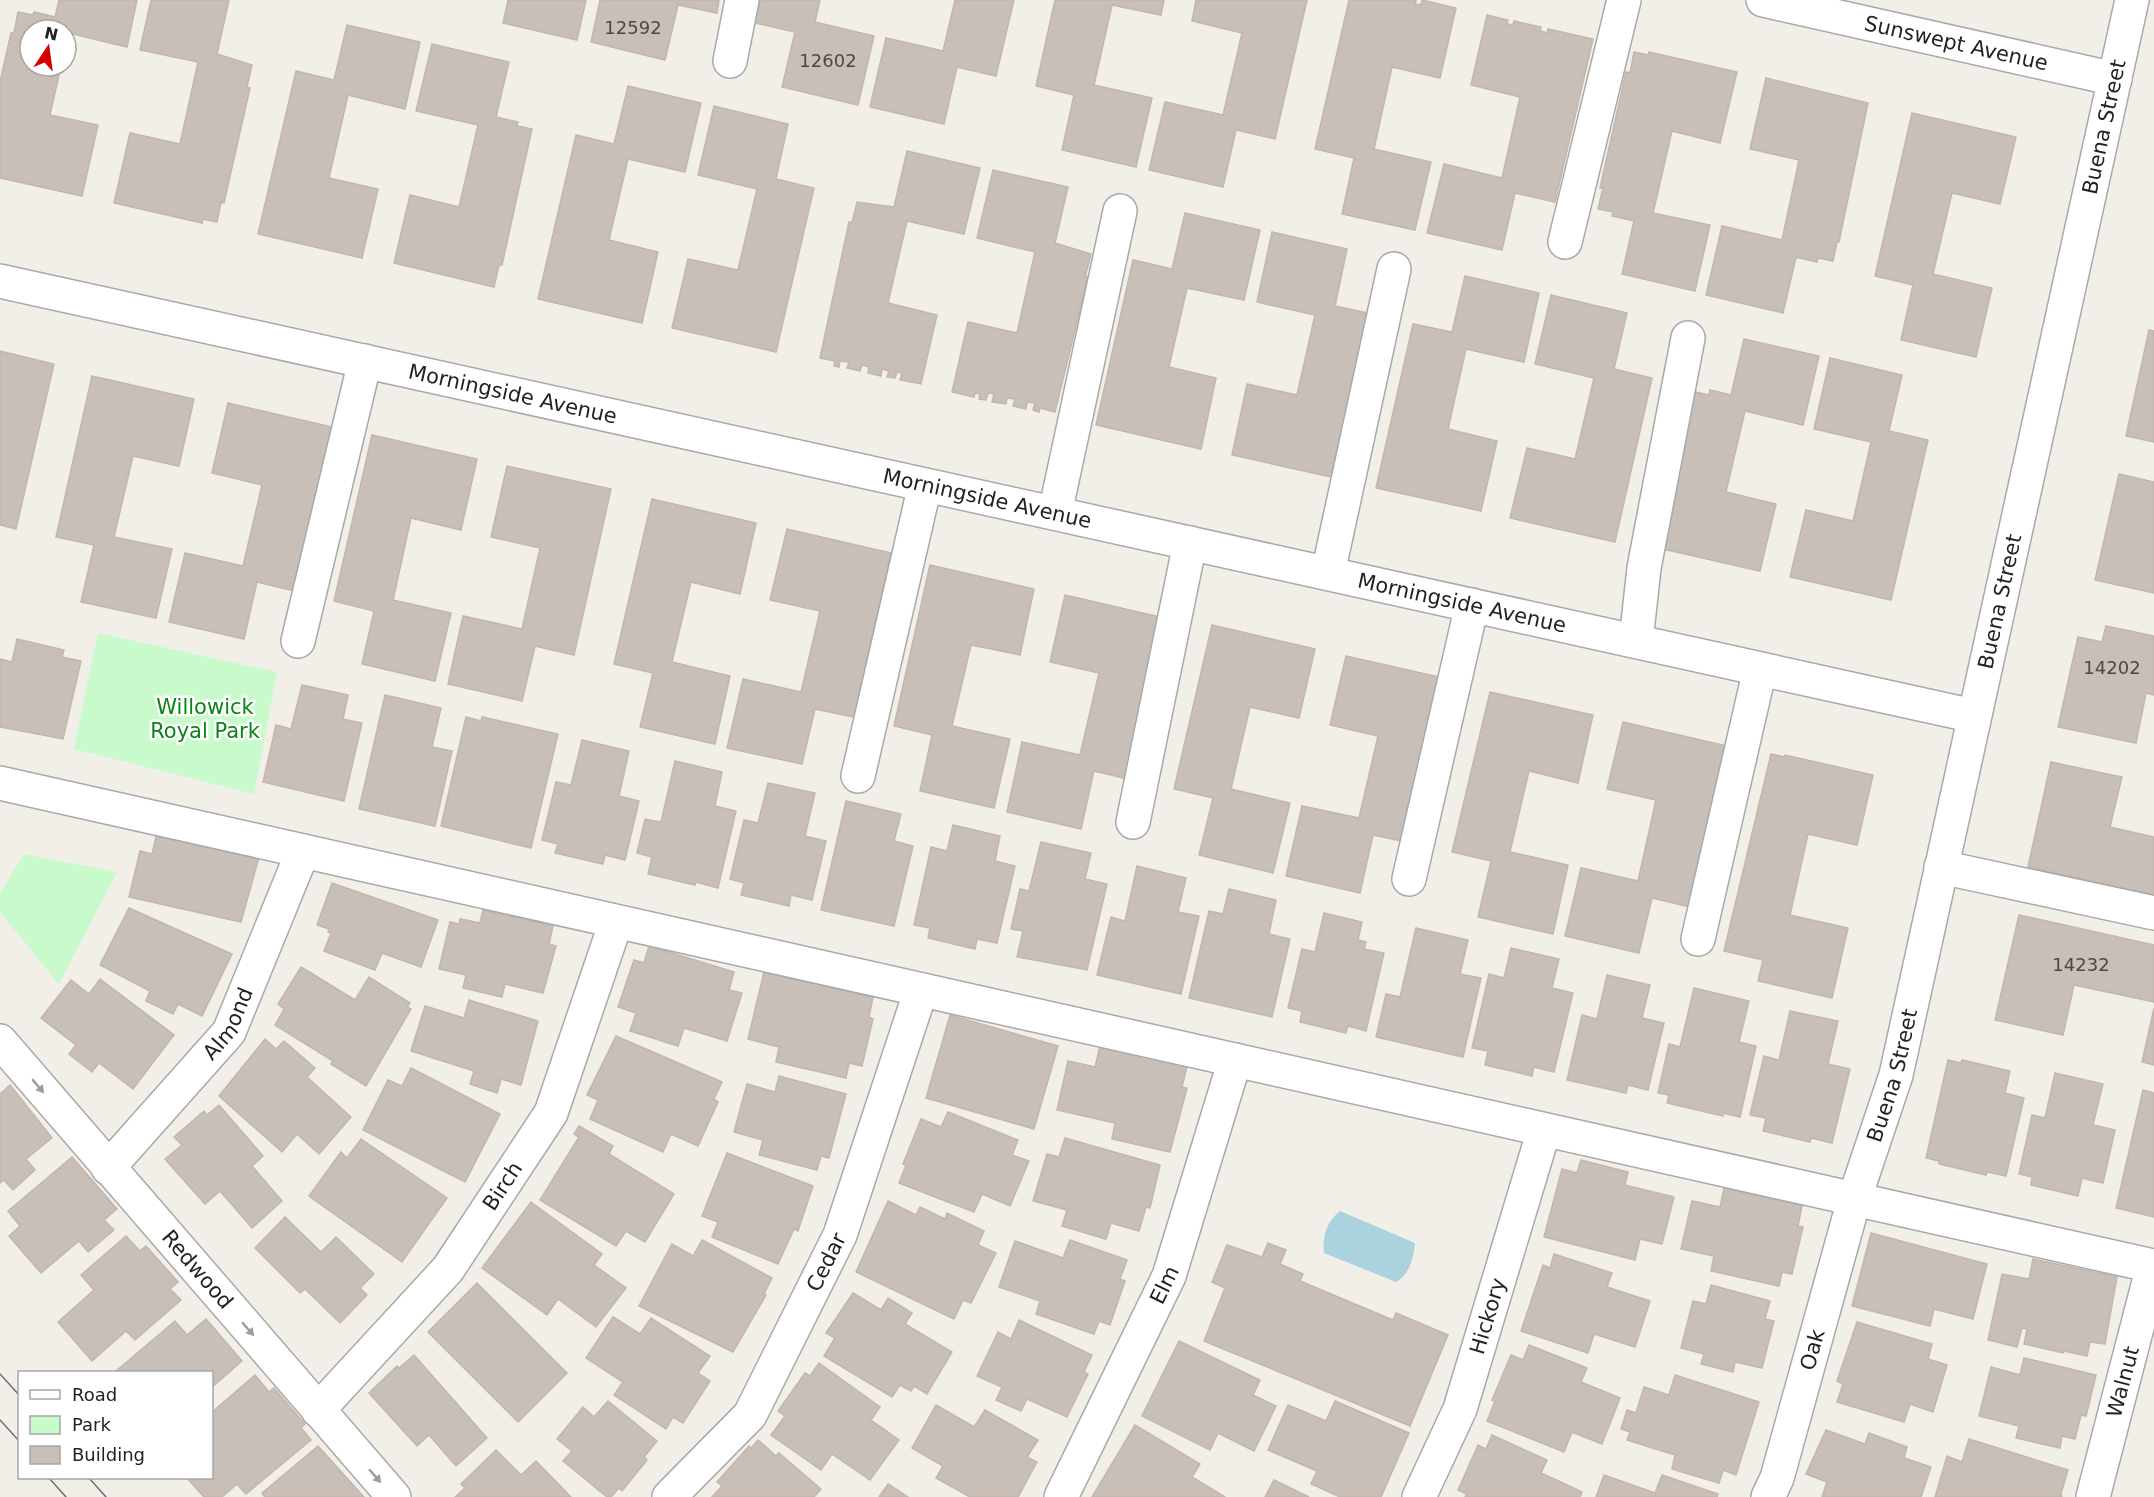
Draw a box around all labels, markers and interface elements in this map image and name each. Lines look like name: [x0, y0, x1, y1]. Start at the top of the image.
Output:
street label: Sunswept Avenue: [1862, 11, 2050, 76]
house number: 12592: [604, 17, 662, 38]
north arrow: [18, 18, 78, 78]
text: N: [43, 23, 60, 45]
house number: 12602: [799, 50, 857, 71]
street label: Buena Street: [2078, 57, 2131, 197]
street label: Morningside Avenue: [406, 359, 619, 429]
street label: Morningside Avenue: [881, 464, 1094, 533]
street label: Buena Street: [1973, 532, 2026, 671]
street label: Morningside Avenue: [1355, 569, 1568, 638]
house number: 14202: [2083, 657, 2141, 678]
park label: Willowick Royal Park: [150, 695, 261, 743]
house number: 14232: [2052, 954, 2110, 975]
street label: Almond: [198, 984, 258, 1065]
street label: Buena Street: [1862, 1007, 1922, 1145]
one-way arrow: [31, 1078, 44, 1093]
street label: Birch: [478, 1157, 527, 1215]
street label: Redwood: [157, 1225, 238, 1314]
street label: Cedar: [802, 1229, 851, 1296]
street label: Elm: [1145, 1262, 1184, 1308]
street label: Hickory: [1465, 1275, 1511, 1357]
one-way arrow: [241, 1321, 254, 1337]
street label: Oak: [1795, 1326, 1830, 1373]
street label: Walnut: [2102, 1344, 2144, 1420]
legend: [18, 1371, 213, 1479]
text: Road: [72, 1384, 117, 1405]
text: Park: [72, 1414, 111, 1435]
text: Building: [72, 1444, 145, 1465]
one-way arrow: [368, 1468, 381, 1483]

